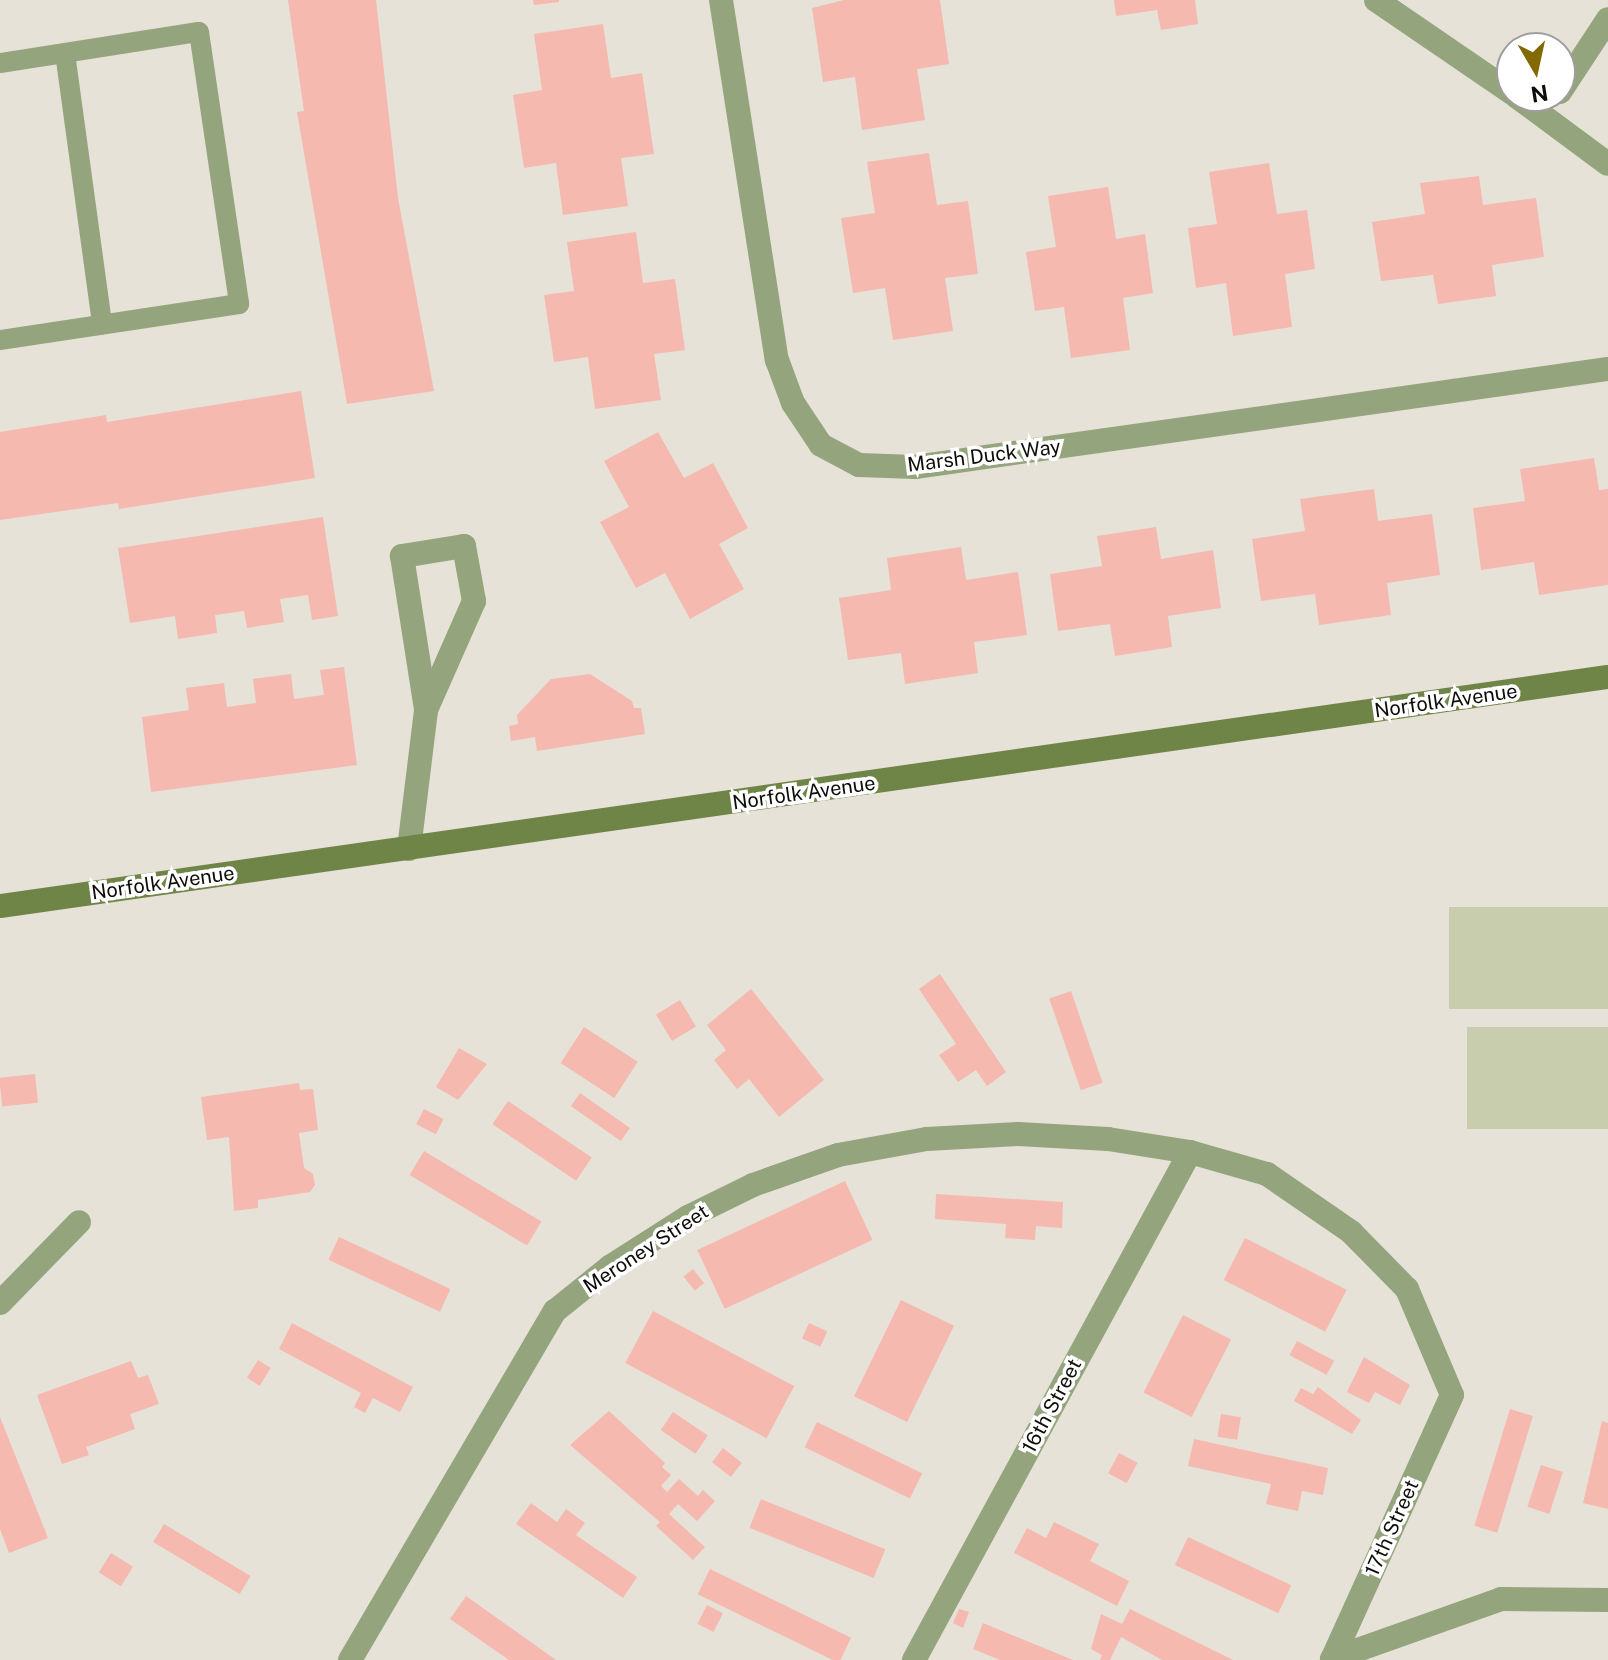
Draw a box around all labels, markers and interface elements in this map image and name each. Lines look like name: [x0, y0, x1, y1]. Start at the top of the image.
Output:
north arrow: [1496, 32, 1576, 112]
text: N: [1529, 80, 1550, 108]
street label: Marsh Duck Way: [906, 435, 1062, 477]
street label: Norfolk Avenue: [1373, 679, 1519, 723]
street label: Norfolk Avenue: [731, 771, 877, 815]
street label: Norfolk Avenue: [90, 861, 236, 905]
street label: Meroney Street: [579, 1200, 713, 1298]
street label: 16th Street: [1017, 1355, 1087, 1457]
street label: 17th Street: [1360, 1476, 1424, 1580]

